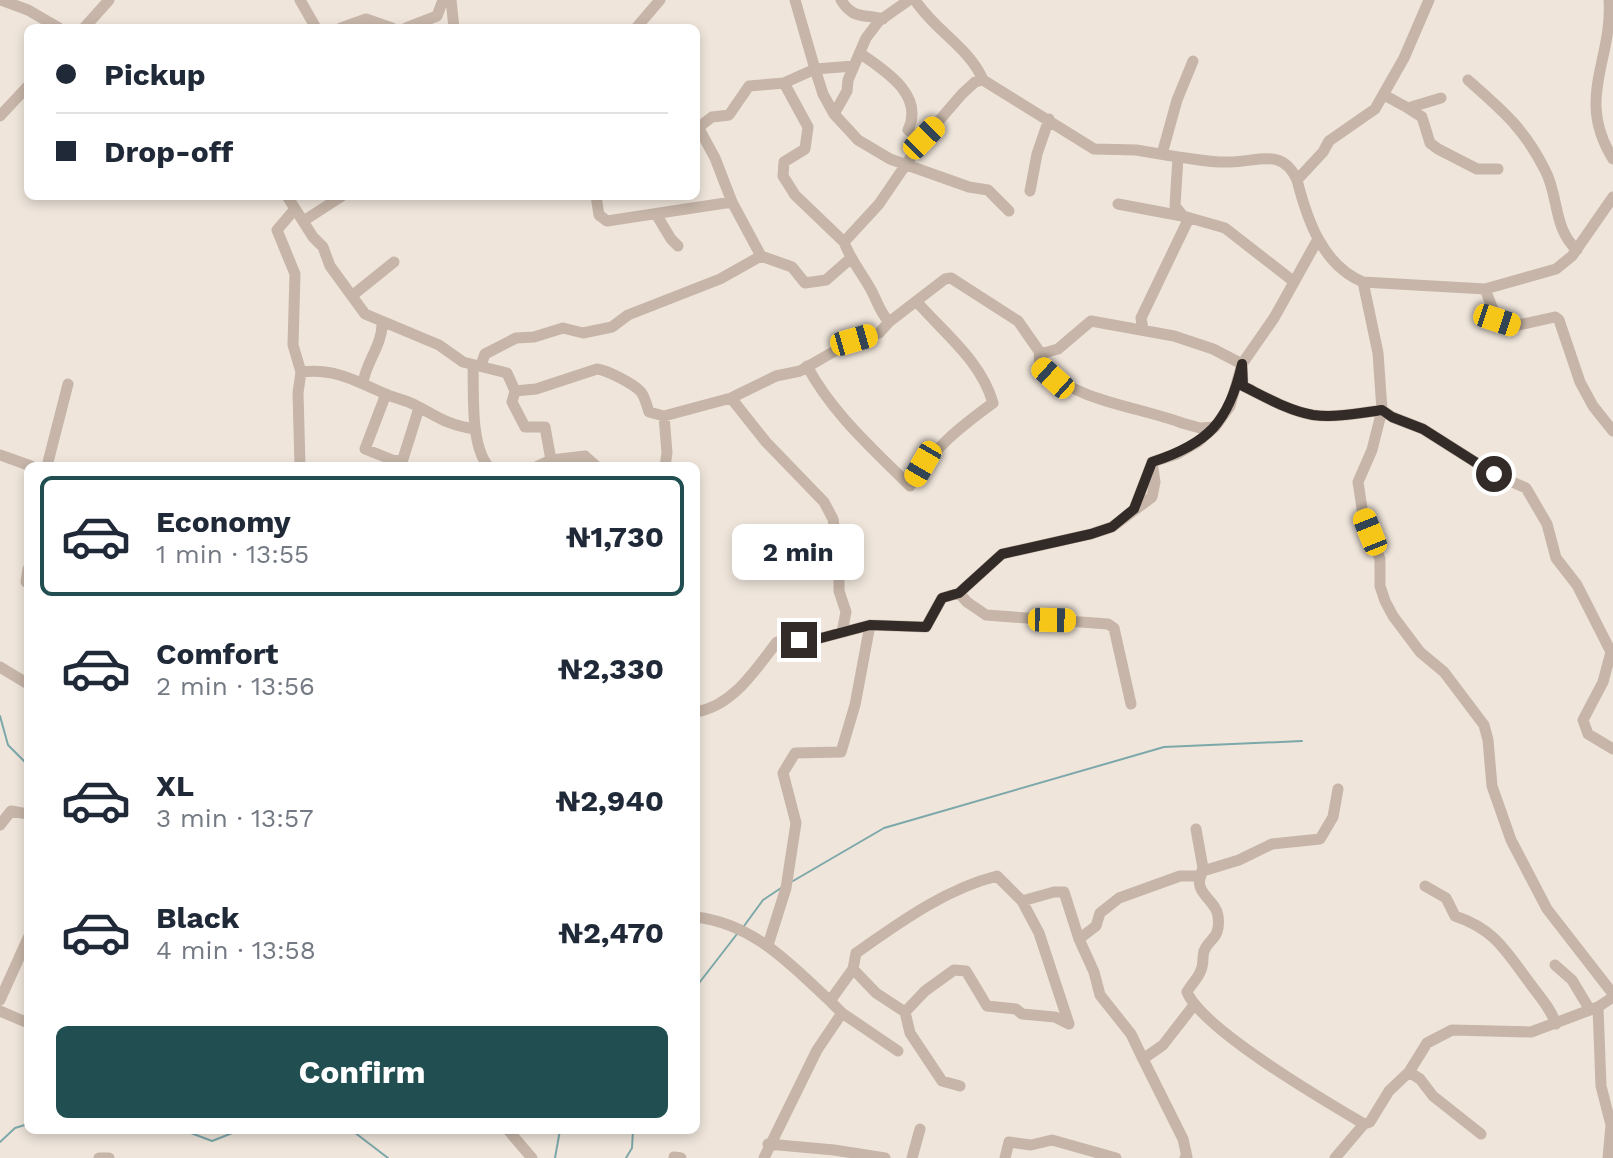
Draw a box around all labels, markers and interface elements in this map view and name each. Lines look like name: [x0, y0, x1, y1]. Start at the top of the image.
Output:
text: Pickup: [104, 57, 206, 92]
car: [899, 112, 949, 164]
text: Drop-off: [104, 134, 233, 169]
car: [1470, 301, 1524, 339]
car: [828, 322, 880, 358]
car: [1027, 353, 1079, 403]
car: [901, 437, 945, 491]
route start: [1476, 456, 1512, 492]
icon: car: [60, 500, 132, 572]
text: Economy: [156, 504, 291, 539]
car: [1350, 505, 1390, 559]
text: ₦1,730: [566, 519, 664, 554]
callout: 2 min: [733, 524, 865, 580]
text: 2 min: [762, 537, 834, 567]
text: 1 min · 13:55: [156, 539, 309, 569]
car: [1028, 608, 1076, 632]
route end: [781, 622, 817, 658]
icon: car: [60, 632, 132, 704]
text: Comfort: [156, 636, 278, 671]
text: ₦2,330: [558, 651, 664, 686]
text: 2 min · 13:56: [156, 671, 315, 701]
icon: car: [60, 764, 132, 836]
text: XL: [156, 768, 194, 803]
text: ₦2,940: [556, 783, 664, 818]
text: 3 min · 13:57: [156, 803, 314, 833]
icon: car: [60, 896, 132, 968]
text: Black: [156, 900, 240, 935]
text: ₦2,470: [558, 915, 664, 950]
text: 4 min · 13:58: [156, 935, 316, 965]
button: Confirm: [56, 1026, 668, 1118]

